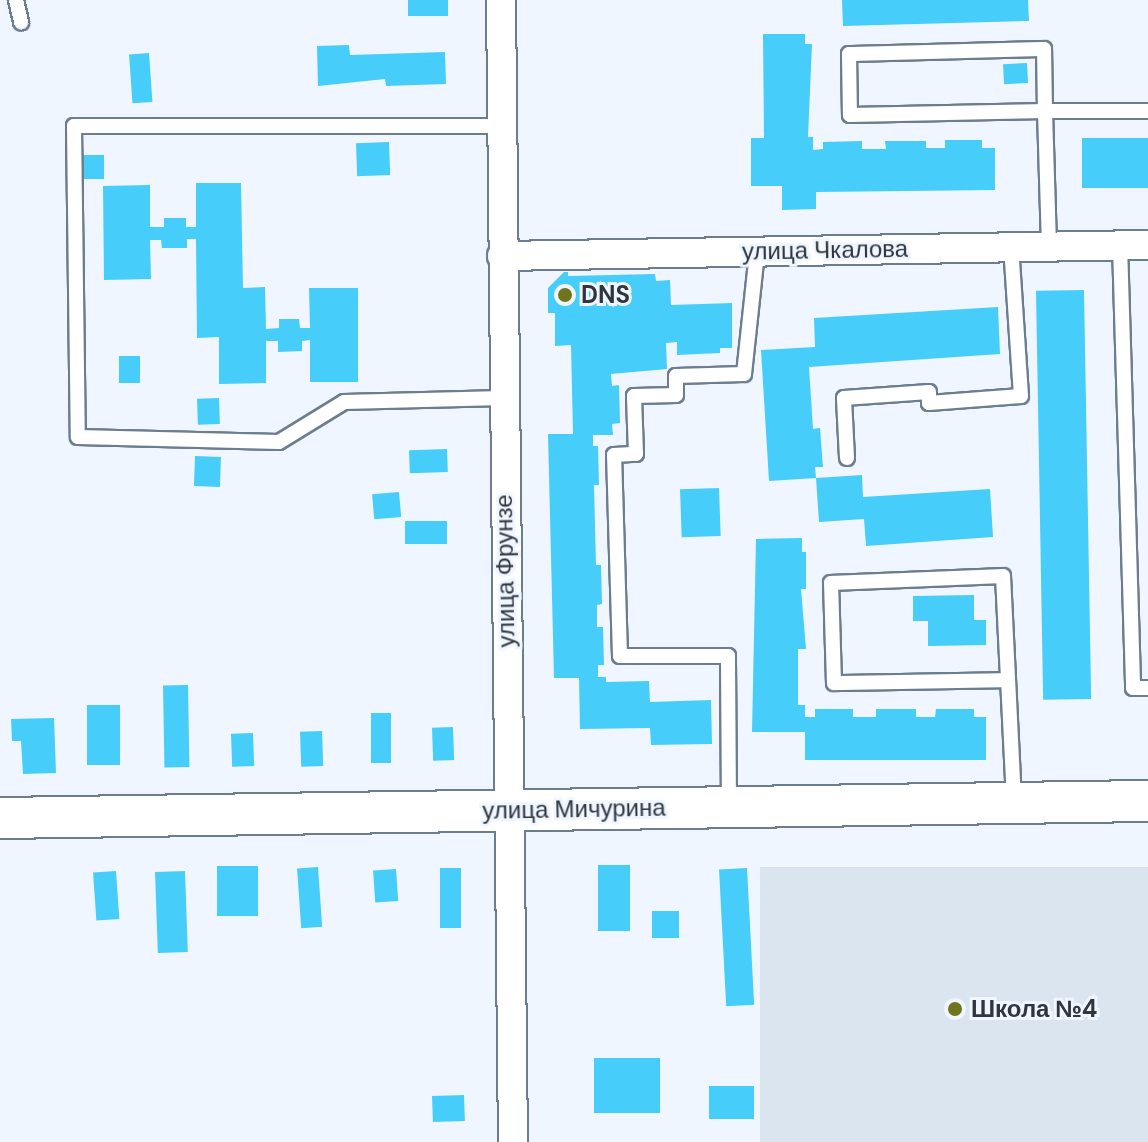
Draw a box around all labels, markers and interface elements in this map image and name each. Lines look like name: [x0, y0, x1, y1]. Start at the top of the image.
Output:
street label: улица Чкалова: [742, 234, 908, 266]
place label: DNS: [581, 281, 630, 309]
marker: DNS: [556, 286, 574, 304]
street label: улица Фрунзе: [489, 494, 521, 648]
street label: улица Мичурина: [482, 793, 666, 825]
place label: Школа №4: [971, 995, 1097, 1023]
marker: Школа №4: [946, 1000, 964, 1018]

